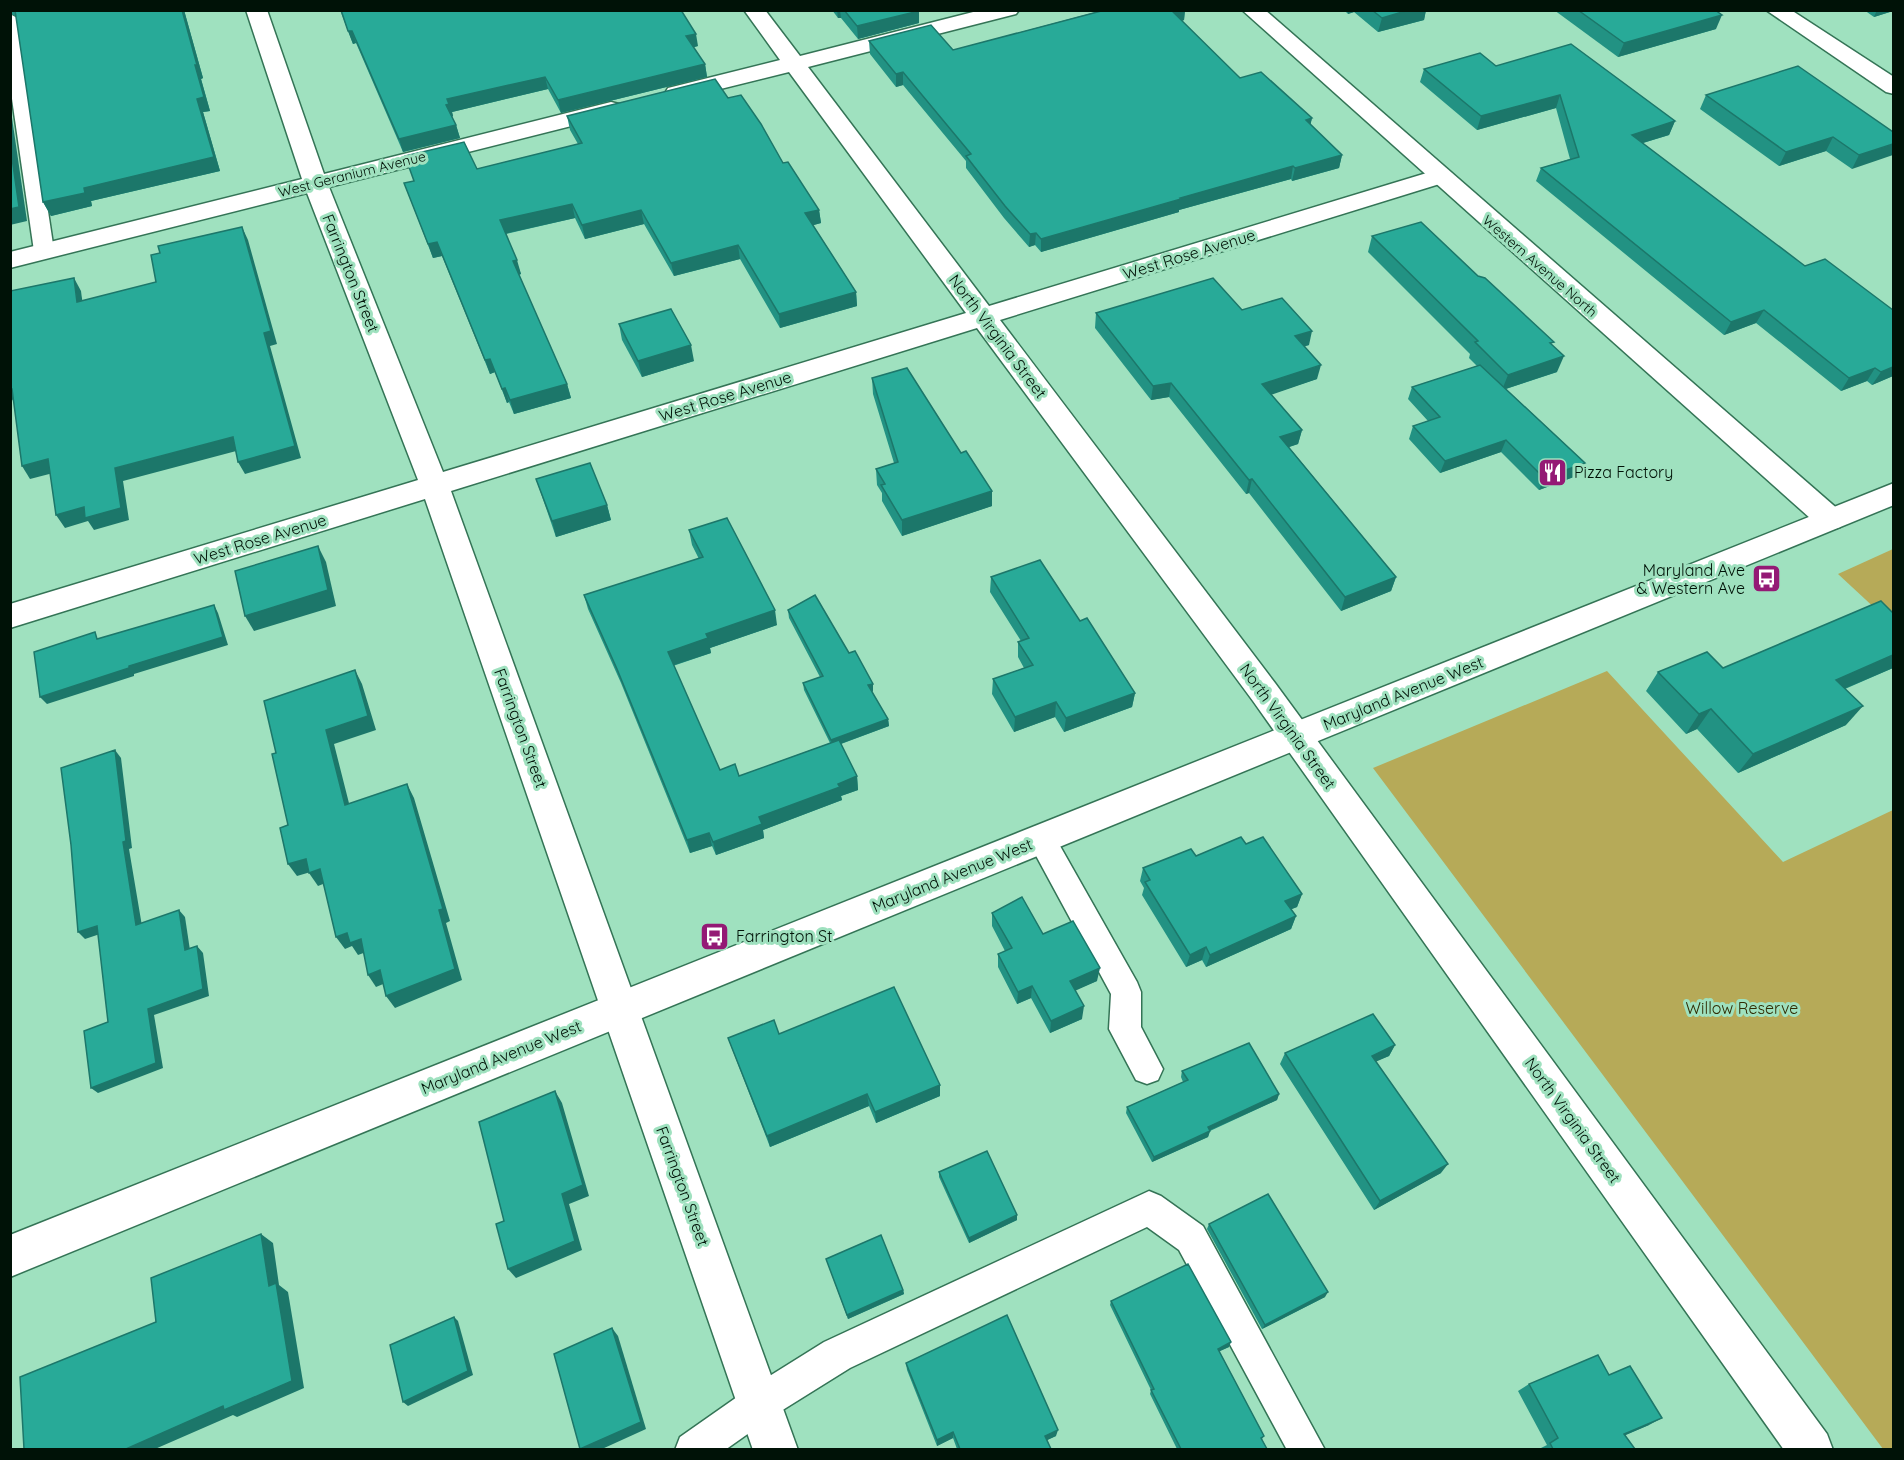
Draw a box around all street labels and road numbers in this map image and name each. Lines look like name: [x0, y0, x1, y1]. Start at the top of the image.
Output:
street label: West Geranium Avenue: [276, 147, 428, 201]
street label: Farrington Street: [318, 211, 384, 335]
street label: Western Avenue North: [1479, 211, 1601, 321]
street label: West Rose Avenue: [1120, 224, 1258, 284]
street label: North Virginia Street: [945, 270, 1051, 402]
street label: West Rose Avenue: [656, 366, 794, 426]
street label: West Rose Avenue: [191, 509, 329, 569]
street label: Maryland Avenue West: [1320, 652, 1486, 734]
street label: North Virginia Street: [1236, 659, 1340, 793]
street label: Farrington Street: [490, 665, 552, 791]
street label: Maryland Avenue West: [869, 834, 1035, 916]
street label: Maryland Avenue West: [418, 1016, 584, 1098]
street label: North Virginia Street: [1521, 1053, 1625, 1187]
street label: Farrington Street: [652, 1123, 714, 1249]

